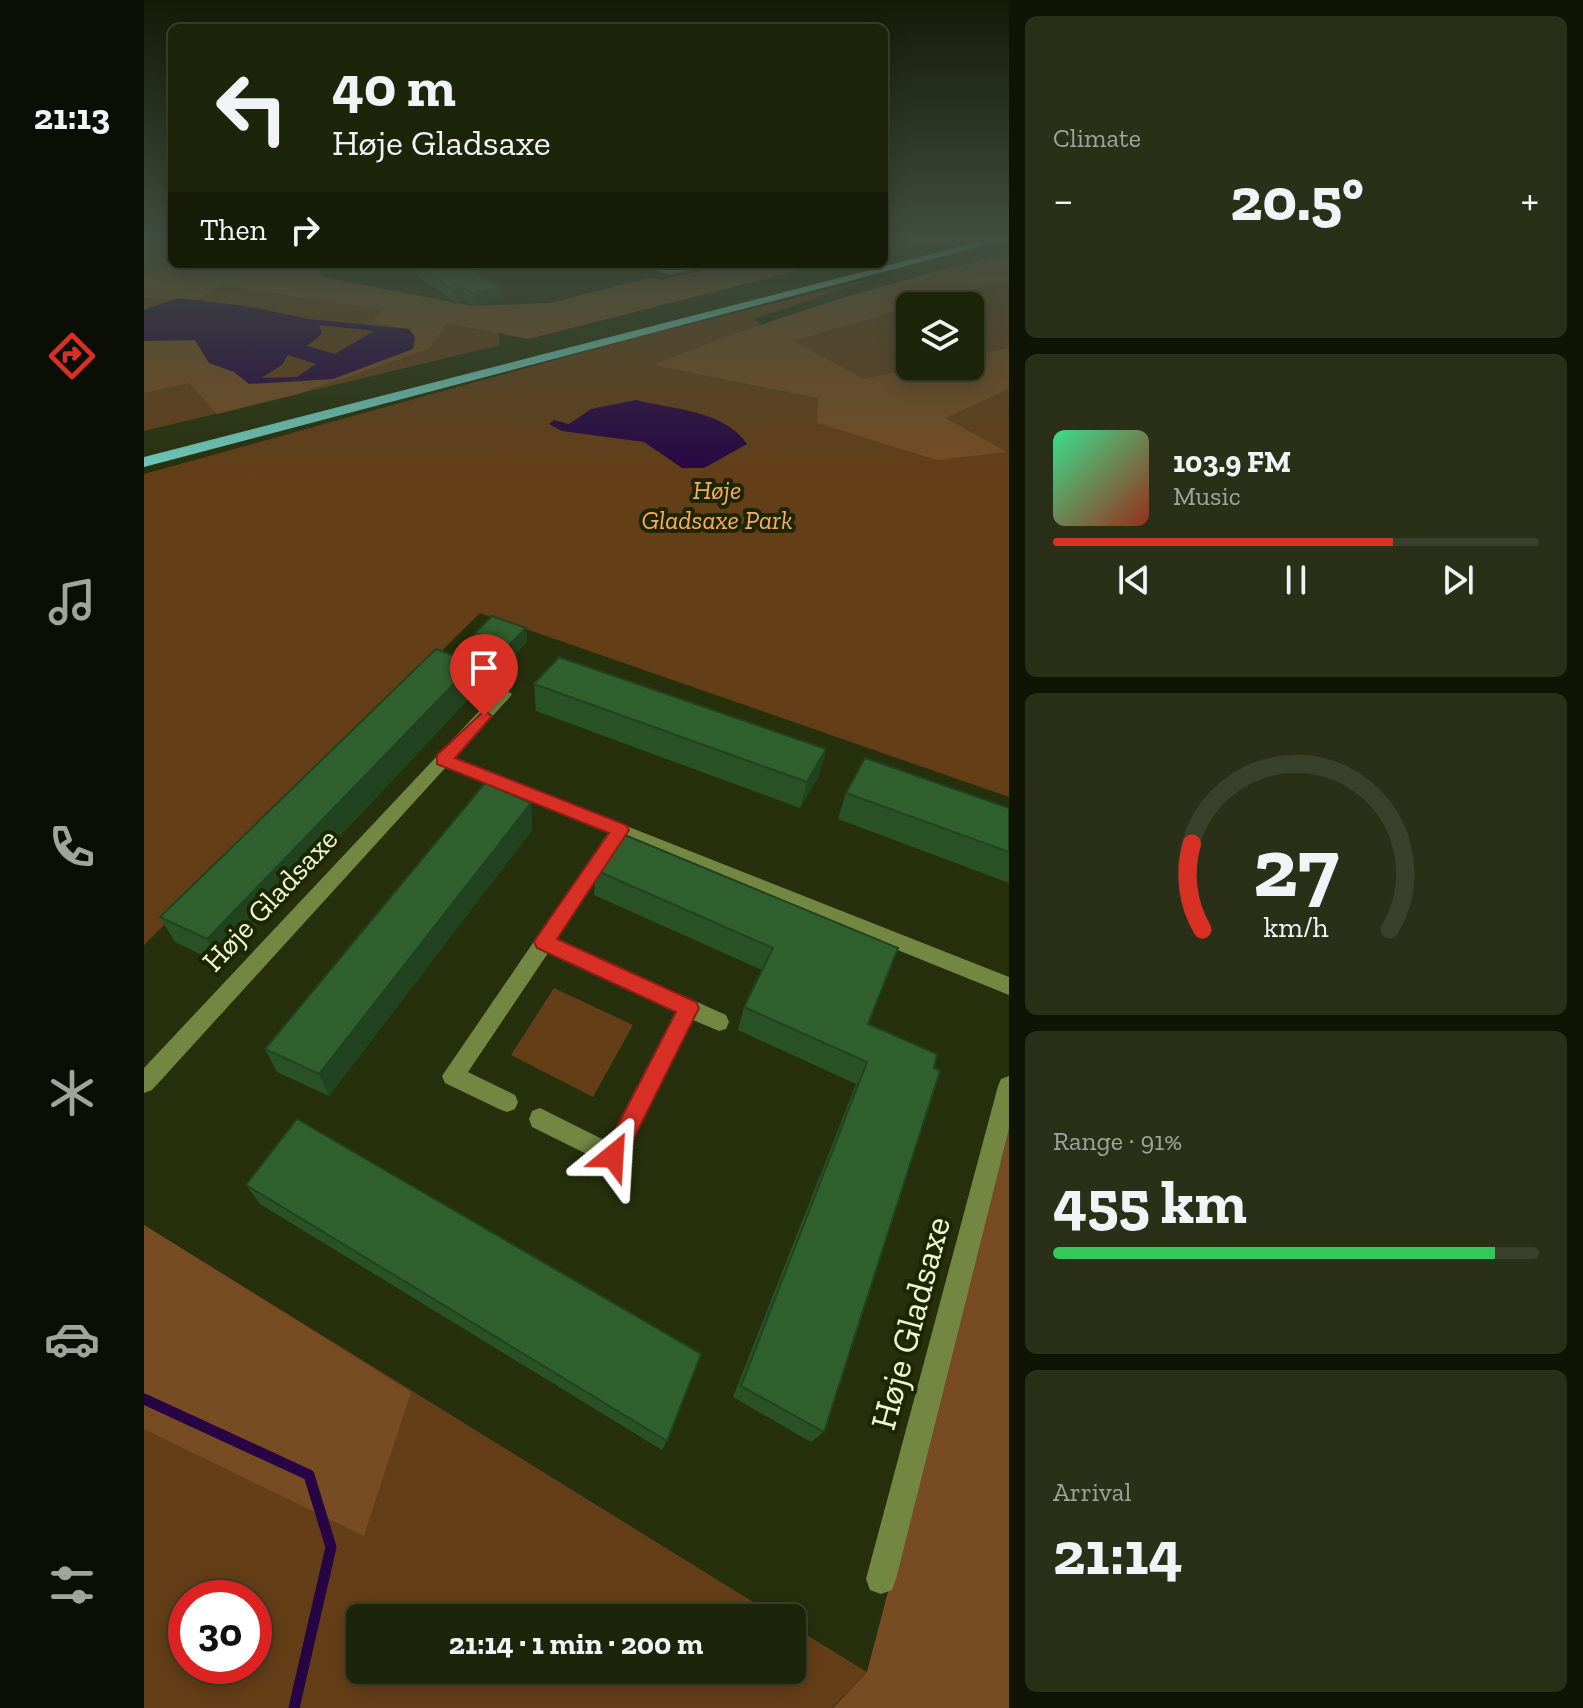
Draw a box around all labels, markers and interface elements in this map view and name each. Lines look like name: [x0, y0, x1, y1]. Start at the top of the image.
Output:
text: 40 m: [332, 53, 456, 120]
icon: left: [200, 56, 304, 160]
text: 21:13: [34, 95, 110, 138]
text: Høje Gladsaxe: [332, 121, 551, 164]
text: Climate: [1053, 122, 1141, 154]
text: 20.5°: [1230, 163, 1364, 235]
text: −: [1053, 173, 1074, 226]
text: +: [1520, 173, 1539, 226]
icon: right: [283, 208, 327, 252]
text: Then: [200, 212, 267, 248]
map controls: [896, 292, 984, 380]
button: layers: [896, 292, 984, 380]
icon: directions: [44, 328, 100, 384]
text: 103.9 FM: [1173, 444, 1291, 480]
park label: Høje Gladsaxe Park: [641, 474, 793, 536]
text: Music: [1173, 480, 1241, 512]
icon: previous: [1112, 558, 1156, 602]
icon: pause: [1274, 558, 1318, 602]
icon: next: [1436, 558, 1480, 602]
icon: music: [44, 574, 100, 630]
pin: [450, 634, 518, 716]
icon: arrive: [462, 646, 506, 690]
text: 27: [1253, 817, 1339, 917]
icon: phone: [44, 819, 100, 875]
street label: Høje Gladsaxe: [195, 821, 345, 979]
text: km/h: [1263, 910, 1329, 944]
icon: climate: [44, 1065, 100, 1121]
position arrow: [571, 1114, 655, 1198]
text: Range · 91%: [1053, 1125, 1182, 1157]
text: 455 km: [1053, 1166, 1247, 1238]
street label: Høje Gladsaxe: [861, 1212, 959, 1434]
icon: car: [44, 1311, 100, 1367]
text: Arrival: [1053, 1476, 1131, 1508]
text: 21:14: [1053, 1517, 1183, 1589]
icon: filters: [44, 1557, 100, 1613]
speed limit sign: 30: [168, 1580, 272, 1684]
text: 21:14 · 1 min · 200 m: [449, 1626, 703, 1662]

